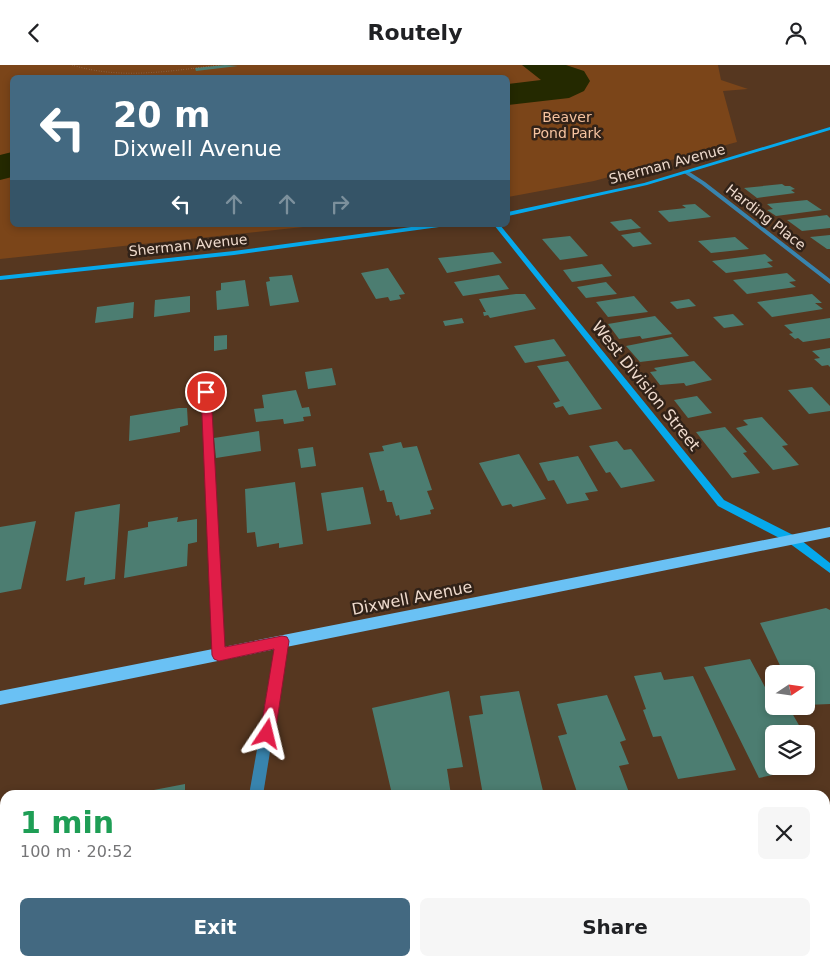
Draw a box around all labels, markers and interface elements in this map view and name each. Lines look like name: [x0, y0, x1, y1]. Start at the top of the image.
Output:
icon: back: [20, 19, 48, 47]
icon: person: [782, 19, 810, 47]
text: Routely: [367, 20, 463, 45]
icon: left: [30, 95, 95, 160]
text: 20 m: [113, 95, 210, 135]
park label: Beaver Pond Park: [533, 109, 602, 141]
text: Dixwell Avenue: [113, 136, 282, 161]
street label: Sherman Avenue: [607, 141, 727, 187]
street label: Harding Place: [723, 181, 809, 253]
icon: left: [167, 190, 195, 218]
icon: ahead: [220, 190, 248, 218]
icon: ahead: [273, 190, 301, 218]
icon: right: [326, 190, 354, 218]
street label: Sherman Avenue: [128, 231, 248, 259]
street label: West Division Street: [588, 317, 704, 455]
pin: [185, 371, 227, 413]
icon: arrive: [192, 378, 220, 406]
street label: Dixwell Avenue: [350, 577, 474, 619]
north arrow: [765, 665, 815, 715]
map controls: [765, 665, 815, 775]
position arrow: [240, 707, 292, 759]
button: layers: [765, 725, 815, 775]
text: 1 min: [20, 805, 114, 840]
button: close: [758, 807, 810, 859]
text: 100 m · 20:52: [20, 842, 133, 861]
button: Exit: [20, 898, 410, 956]
button: Share: [420, 898, 810, 956]

